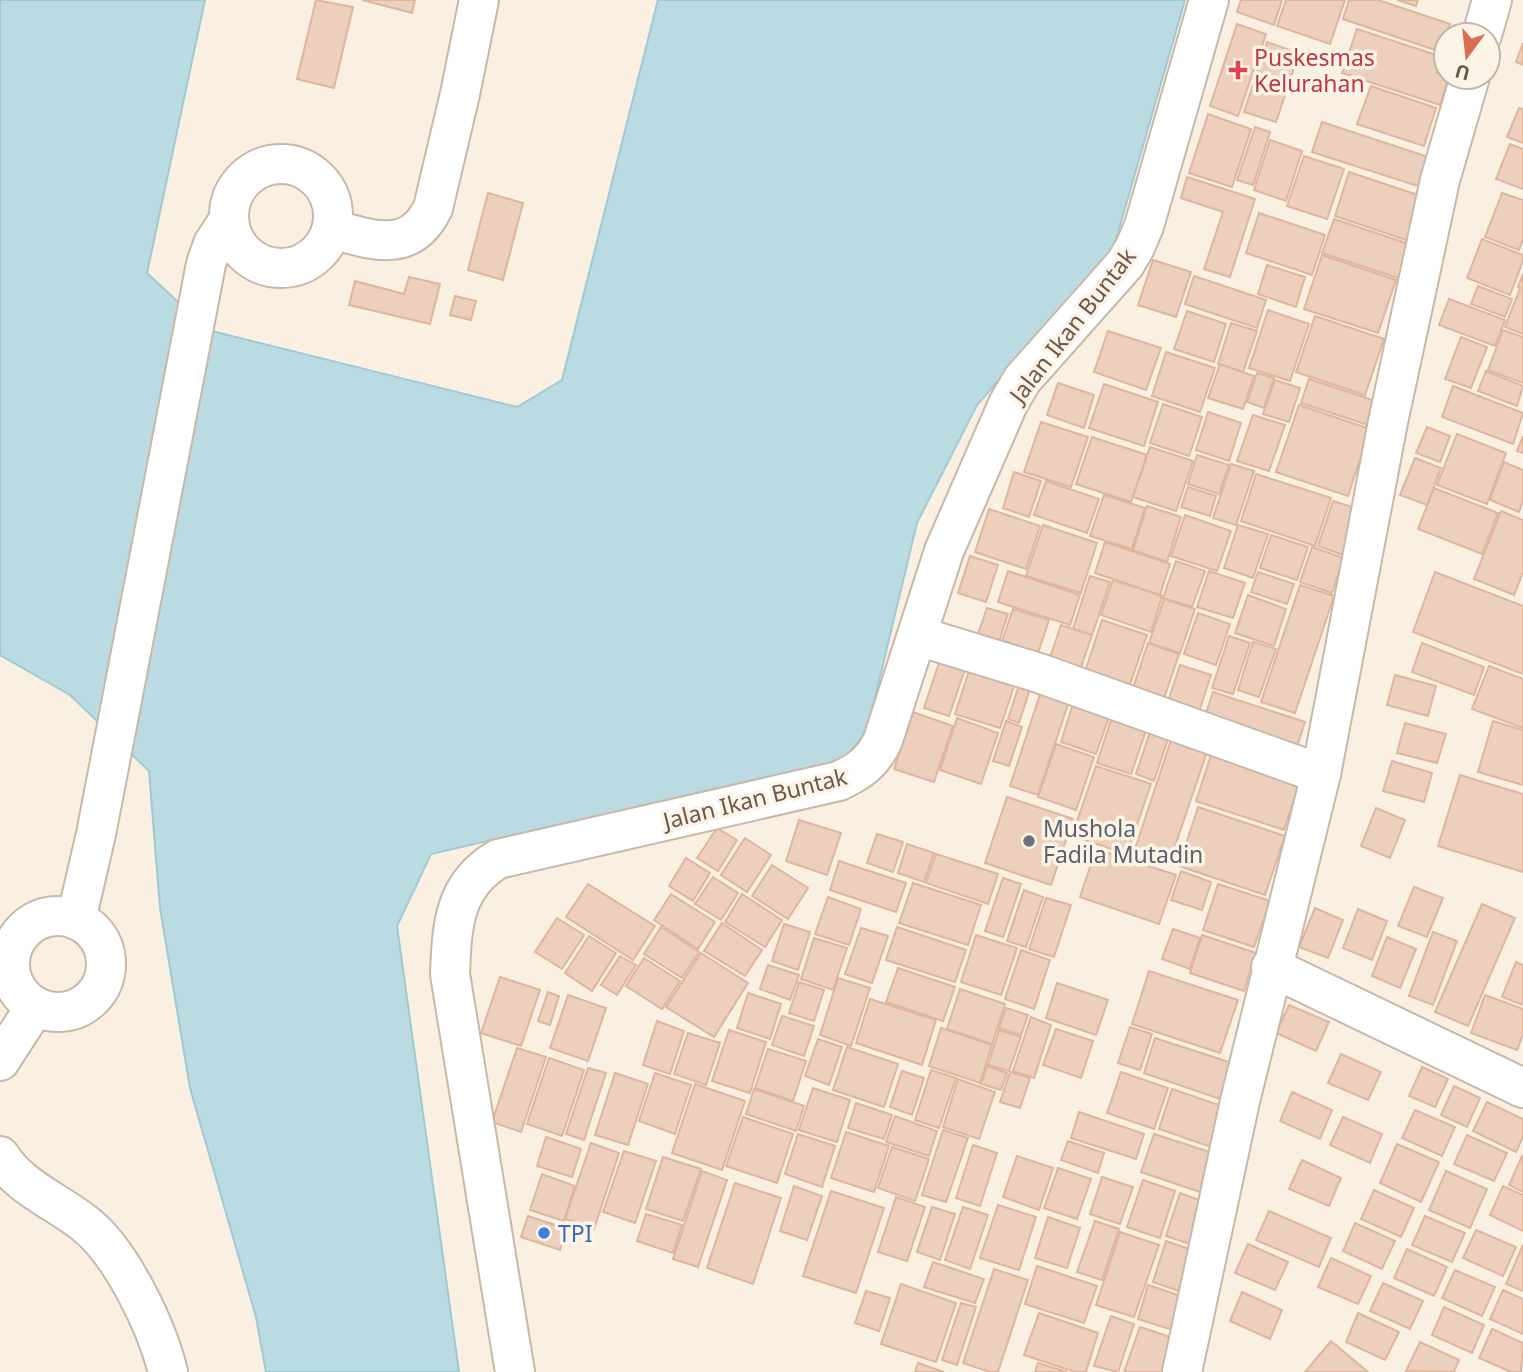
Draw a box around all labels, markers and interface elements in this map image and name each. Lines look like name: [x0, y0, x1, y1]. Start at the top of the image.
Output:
north arrow: [1432, 21, 1502, 91]
place label: Puskesmas Kelurahan: [1254, 41, 1375, 99]
text: U: [1452, 58, 1473, 87]
marker: Puskesmas Kelurahan: [1228, 60, 1248, 80]
street label: Jalan Ikan Buntak: [1000, 240, 1143, 411]
street label: Jalan Ikan Buntak: [658, 760, 851, 837]
place label: Mushola Fadila Mutadin: [1043, 812, 1203, 870]
marker: Mushola Fadila Mutadin: [1021, 833, 1037, 849]
place label: TPI: [558, 1217, 593, 1249]
marker: TPI: [536, 1225, 552, 1241]

